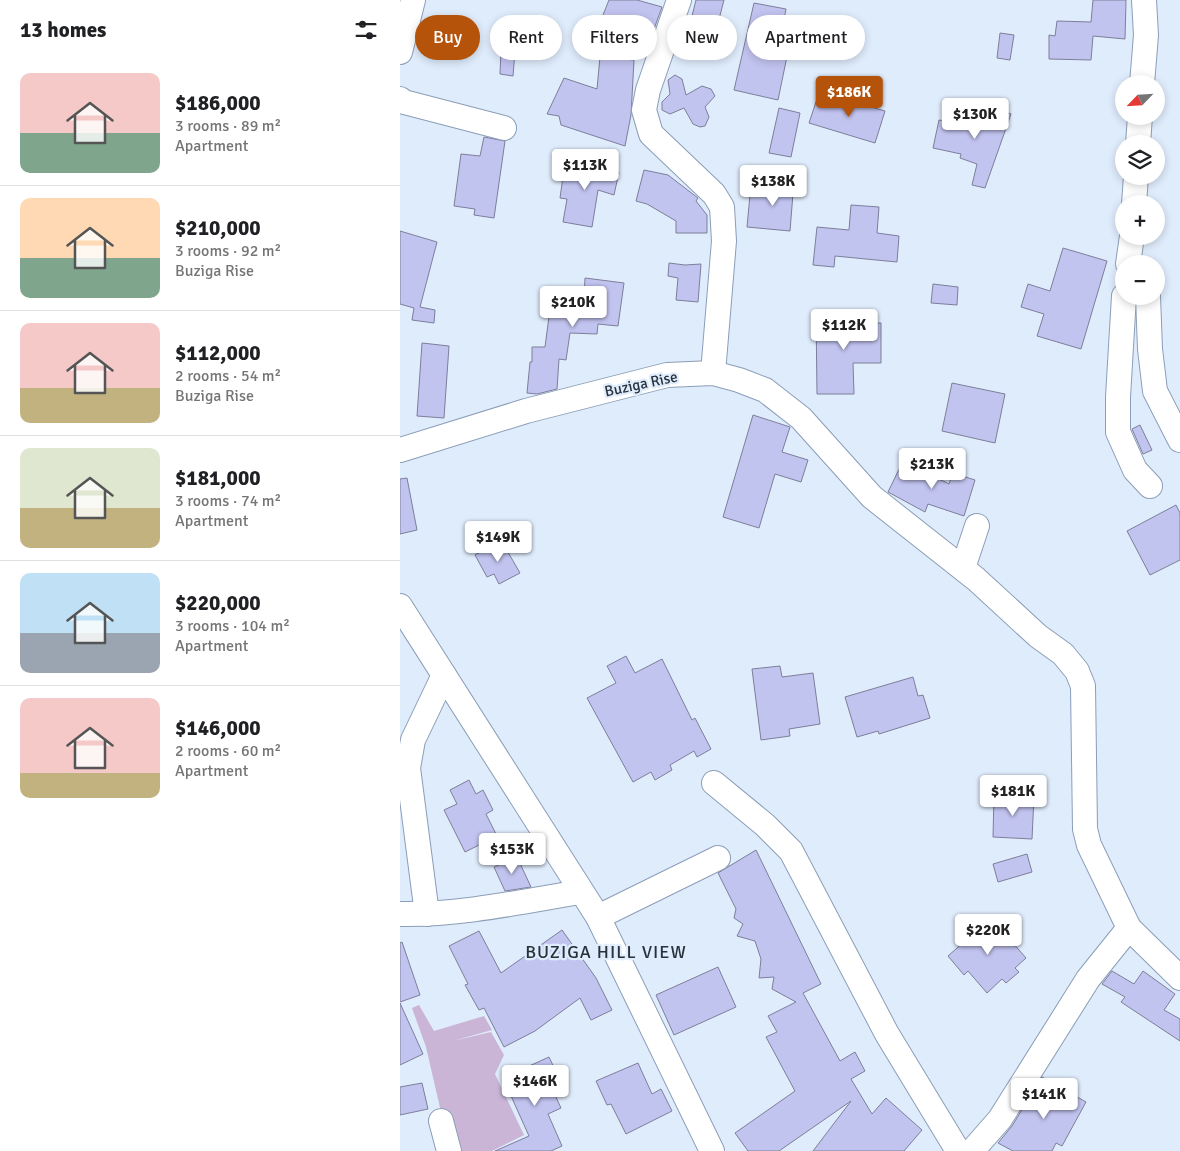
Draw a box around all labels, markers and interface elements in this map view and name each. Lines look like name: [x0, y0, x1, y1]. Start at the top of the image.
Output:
chip: Buy: [415, 15, 480, 60]
chip: Rent: [490, 15, 562, 60]
chip: Filters: [572, 15, 657, 60]
chip: New: [667, 15, 737, 60]
chip: Apartment: [747, 15, 865, 60]
icon: filters: [352, 16, 380, 44]
text: 13 homes: [20, 17, 106, 43]
north arrow: [1115, 75, 1165, 125]
map controls: [1115, 75, 1165, 305]
pin: $186K: [814, 76, 884, 118]
text: $186K: [827, 82, 871, 102]
text: $186,000: [175, 90, 261, 116]
icon: home: [60, 93, 120, 153]
pin: $130K: [940, 98, 1010, 140]
text: $130K: [953, 104, 997, 124]
text: 3 rooms · 89 m²: [175, 116, 281, 136]
button: layers: [1115, 135, 1165, 185]
text: Apartment: [175, 136, 248, 156]
pin: $113K: [550, 148, 620, 191]
text: $113K: [563, 155, 607, 175]
pin: $138K: [738, 164, 808, 207]
text: $138K: [751, 171, 795, 191]
button: +: [1115, 195, 1165, 245]
text: $210,000: [175, 215, 261, 241]
icon: home: [60, 218, 120, 278]
text: 3 rooms · 92 m²: [175, 241, 281, 261]
button: −: [1115, 255, 1165, 305]
text: Buziga Rise: [175, 261, 254, 281]
pin: $210K: [538, 286, 608, 328]
text: $210K: [551, 292, 595, 312]
pin: $112K: [809, 308, 879, 351]
text: $112K: [822, 315, 866, 335]
text: $112,000: [175, 340, 261, 366]
icon: home: [60, 343, 120, 403]
text: 2 rooms · 54 m²: [175, 366, 281, 386]
street label: Buziga Rise: [603, 368, 679, 400]
text: Buziga Rise: [175, 386, 254, 406]
pin: $213K: [897, 448, 967, 490]
text: $213K: [910, 454, 954, 474]
text: $181,000: [175, 465, 261, 491]
icon: home: [60, 468, 120, 528]
text: 3 rooms · 74 m²: [175, 491, 281, 511]
text: Apartment: [175, 511, 248, 531]
pin: $149K: [463, 520, 533, 563]
text: $149K: [476, 527, 520, 547]
text: $220,000: [175, 590, 261, 616]
icon: home: [60, 593, 120, 653]
text: 3 rooms · 104 m²: [175, 616, 290, 636]
text: Apartment: [175, 636, 248, 656]
text: $146,000: [175, 715, 261, 741]
icon: home: [60, 718, 120, 778]
text: 2 rooms · 60 m²: [175, 741, 281, 761]
text: Apartment: [175, 761, 248, 781]
pin: $181K: [978, 774, 1048, 817]
text: $181K: [991, 781, 1035, 801]
pin: $153K: [477, 832, 547, 875]
text: $153K: [490, 839, 534, 859]
pin: $220K: [953, 914, 1023, 956]
text: $220K: [966, 920, 1010, 940]
district label: BUZIGA HILL VIEW: [525, 941, 687, 963]
pin: $146K: [500, 1064, 570, 1107]
text: $146K: [513, 1071, 557, 1091]
pin: $141K: [1009, 1078, 1079, 1120]
text: $141K: [1022, 1084, 1066, 1104]

